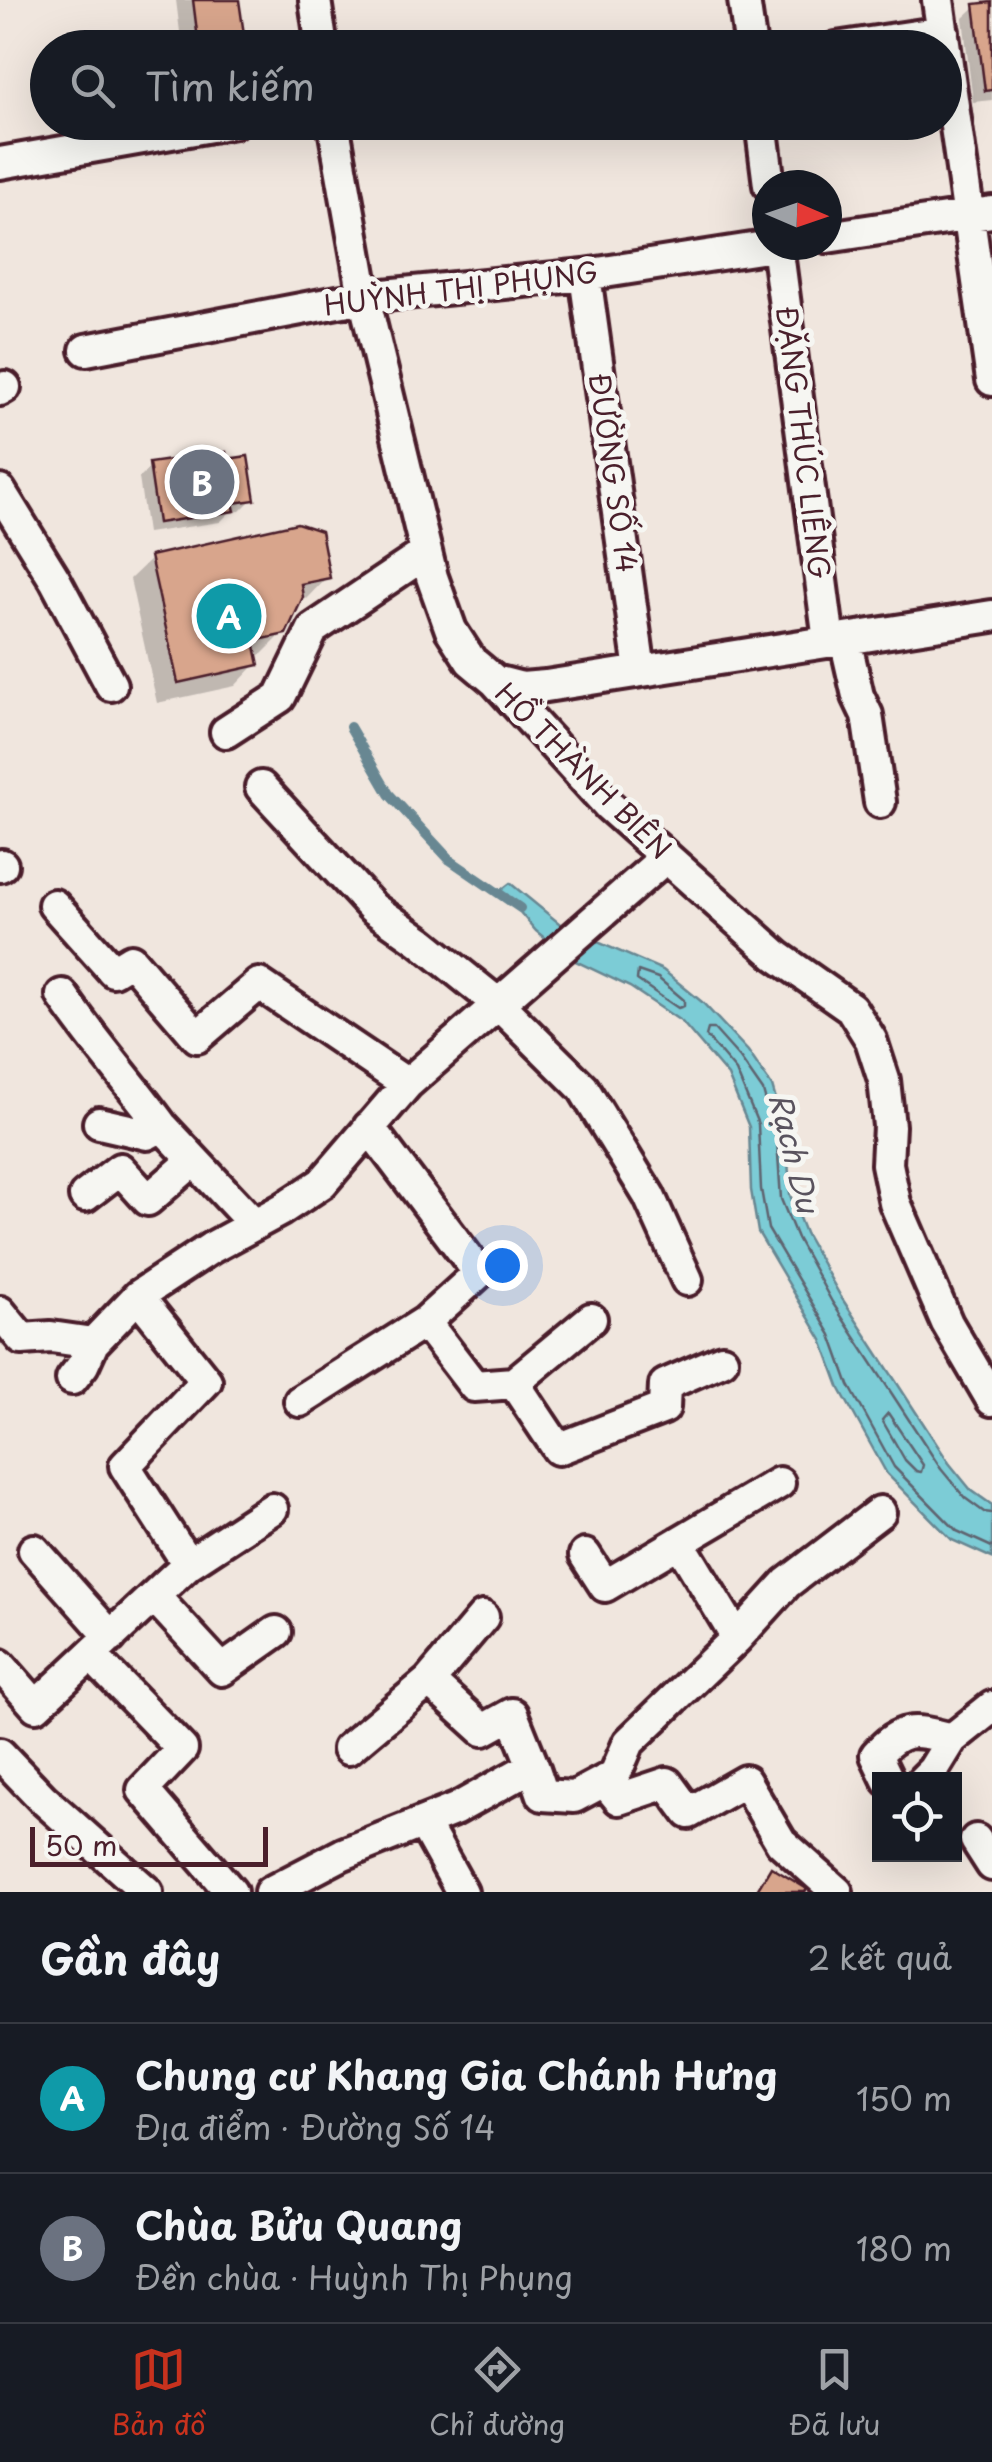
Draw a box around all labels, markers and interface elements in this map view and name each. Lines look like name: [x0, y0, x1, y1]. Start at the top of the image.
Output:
search box: [30, 30, 962, 140]
text: Tìm kiếm: [145, 57, 315, 114]
icon: search: [65, 58, 120, 113]
north arrow: [752, 170, 842, 260]
street label: HUỲNH THỊ PHỤNG: [321, 249, 600, 326]
street label: ĐẶNG THÚC LIÊNG: [766, 303, 843, 582]
street label: ĐƯỜNG SỐ 14: [579, 370, 650, 575]
pin: B: [170, 444, 234, 520]
pin: A: [196, 578, 262, 654]
street label: HỒ THÀNH BIÊN: [486, 672, 682, 868]
water label: Rạch Du: [759, 1088, 832, 1219]
your location: [477, 1240, 528, 1291]
map controls: [872, 1772, 962, 1862]
button: locate: [872, 1772, 962, 1862]
scale bar: [30, 1822, 268, 1866]
text: 50 m: [45, 1823, 118, 1866]
text: Gần đây: [40, 1926, 220, 1989]
text: 2 kết quả: [808, 1933, 952, 1981]
text: Chung cư Khang Gia Chánh Hưng: [135, 2046, 777, 2103]
text: A: [60, 2074, 85, 2122]
text: 150 m: [856, 2074, 952, 2122]
text: Địa điểm · Đường Số 14: [135, 2103, 495, 2151]
text: Chùa Bửu Quang: [135, 2196, 462, 2253]
text: B: [62, 2224, 83, 2272]
text: 180 m: [856, 2224, 952, 2272]
text: Đền chùa · Huỳnh Thị Phụng: [135, 2253, 573, 2301]
tab: Bản đồ: [112, 2342, 206, 2445]
tab: Chỉ đường: [429, 2342, 565, 2445]
tab: Đã lưu: [789, 2342, 880, 2445]

